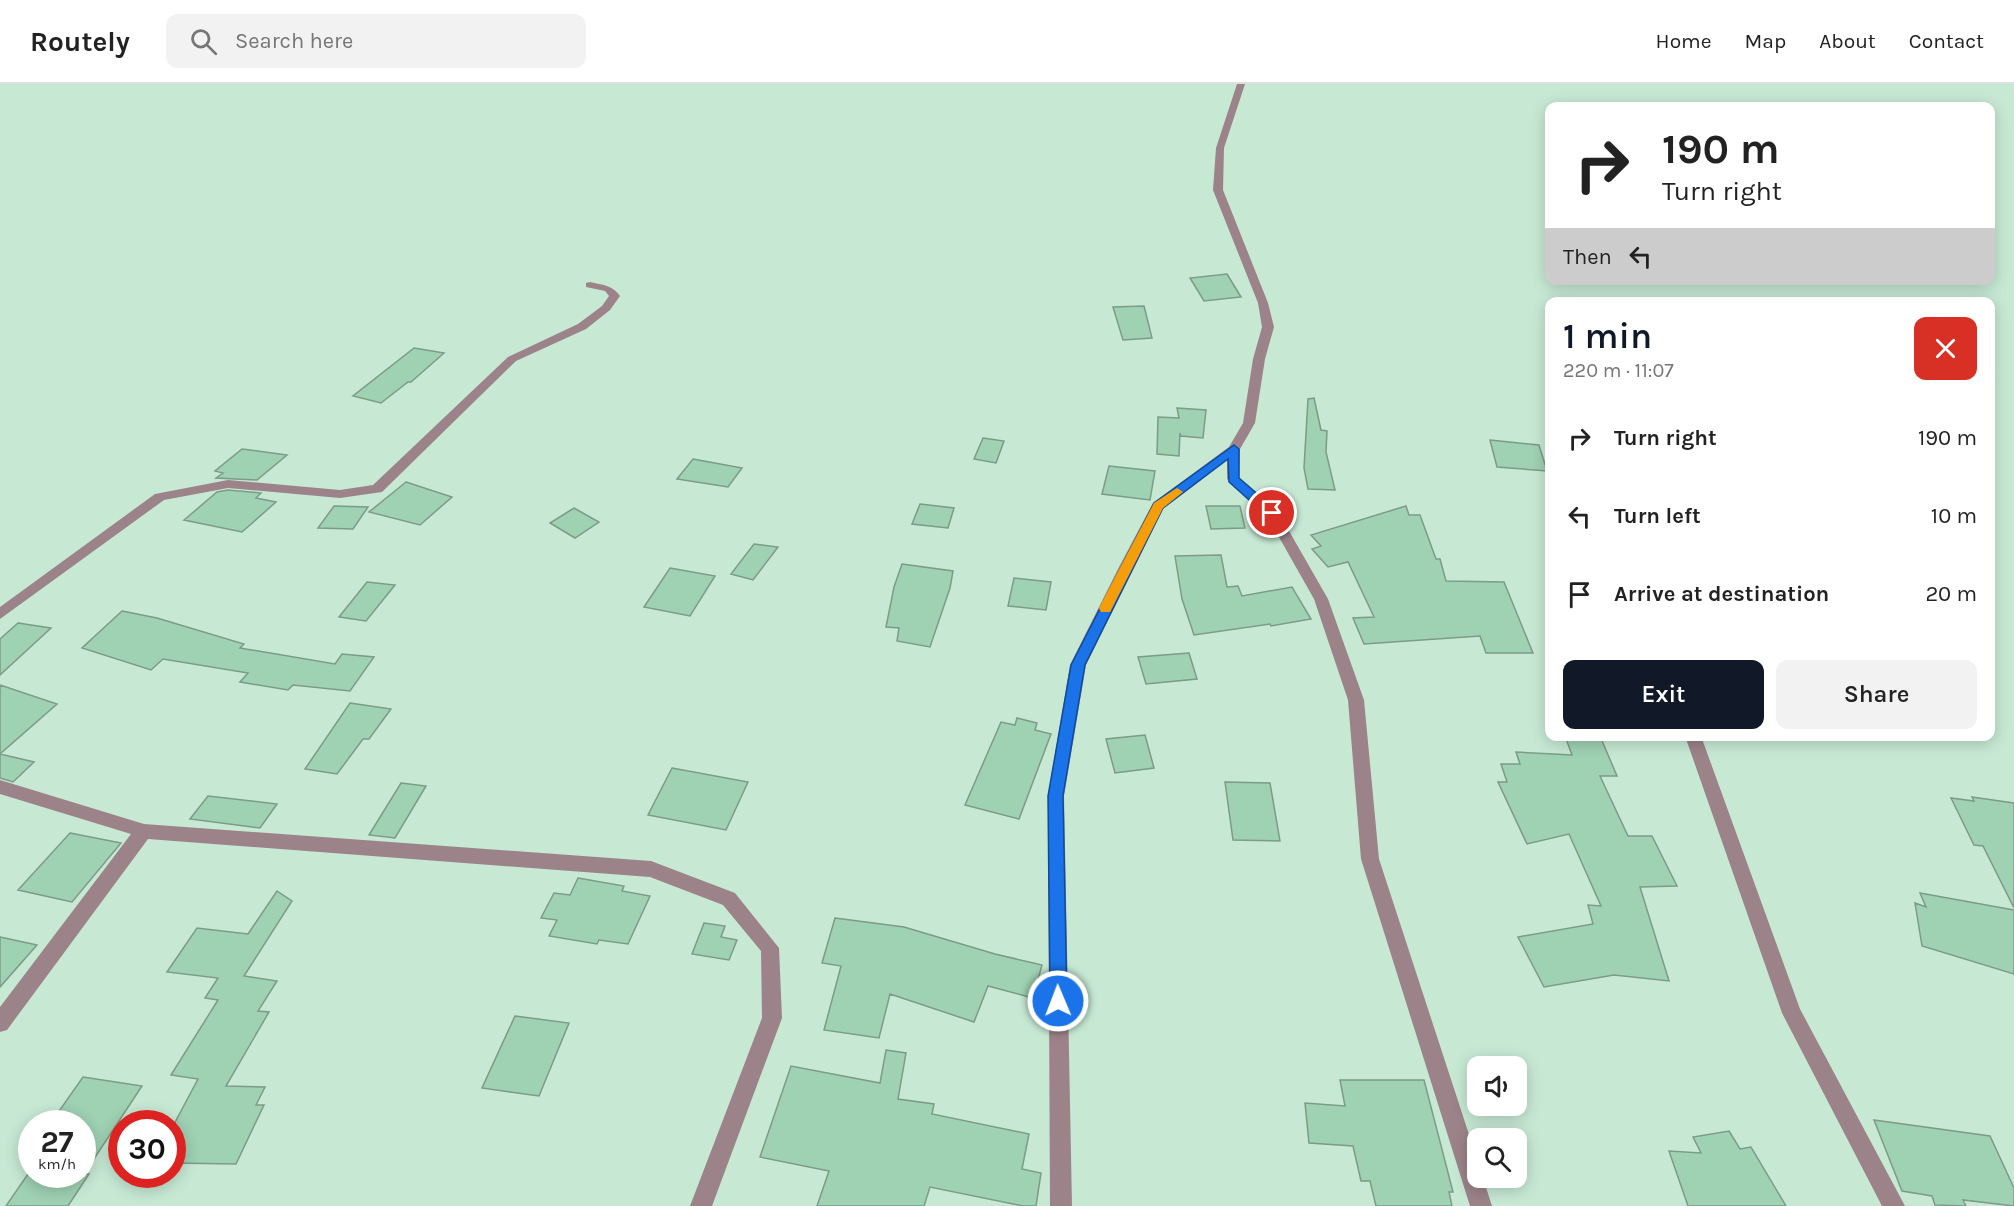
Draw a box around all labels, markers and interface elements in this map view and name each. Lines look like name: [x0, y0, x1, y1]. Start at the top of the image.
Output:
search box: [166, 14, 586, 68]
text: Routely: [30, 25, 130, 58]
icon: search: [187, 25, 220, 58]
text: Search here: [235, 28, 353, 54]
text: Home: [1656, 29, 1712, 53]
text: Map: [1745, 29, 1786, 53]
text: About: [1819, 29, 1876, 53]
text: Contact: [1909, 29, 1984, 53]
text: 190 m: [1662, 124, 1780, 174]
icon: right: [1563, 126, 1641, 204]
text: Turn right: [1662, 175, 1782, 207]
icon: left: [1624, 240, 1657, 273]
text: Then: [1563, 244, 1612, 270]
text: 1 min: [1563, 315, 1652, 357]
button: close: [1914, 317, 1977, 380]
text: 220 m · 11:07: [1563, 359, 1674, 382]
icon: right: [1563, 422, 1596, 455]
text: Turn right: [1614, 425, 1717, 451]
text: 190 m: [1918, 425, 1977, 451]
pin: [1246, 487, 1297, 538]
icon: arrive: [1255, 496, 1288, 529]
icon: left: [1563, 500, 1596, 533]
text: Turn left: [1614, 503, 1701, 529]
text: 10 m: [1931, 503, 1977, 529]
icon: arrive: [1563, 578, 1596, 611]
text: Arrive at destination: [1614, 581, 1829, 607]
text: 20 m: [1925, 581, 1977, 607]
button: Exit: [1563, 660, 1764, 729]
button: Share: [1776, 660, 1977, 729]
position arrow: [1026, 969, 1090, 1033]
map controls: [1467, 1056, 1527, 1188]
button: sound: [1467, 1056, 1527, 1116]
speed limit sign: 30: [108, 1110, 186, 1188]
text: 27: [40, 1124, 74, 1160]
button: search: [1467, 1128, 1527, 1188]
text: km/h: [38, 1155, 76, 1173]

